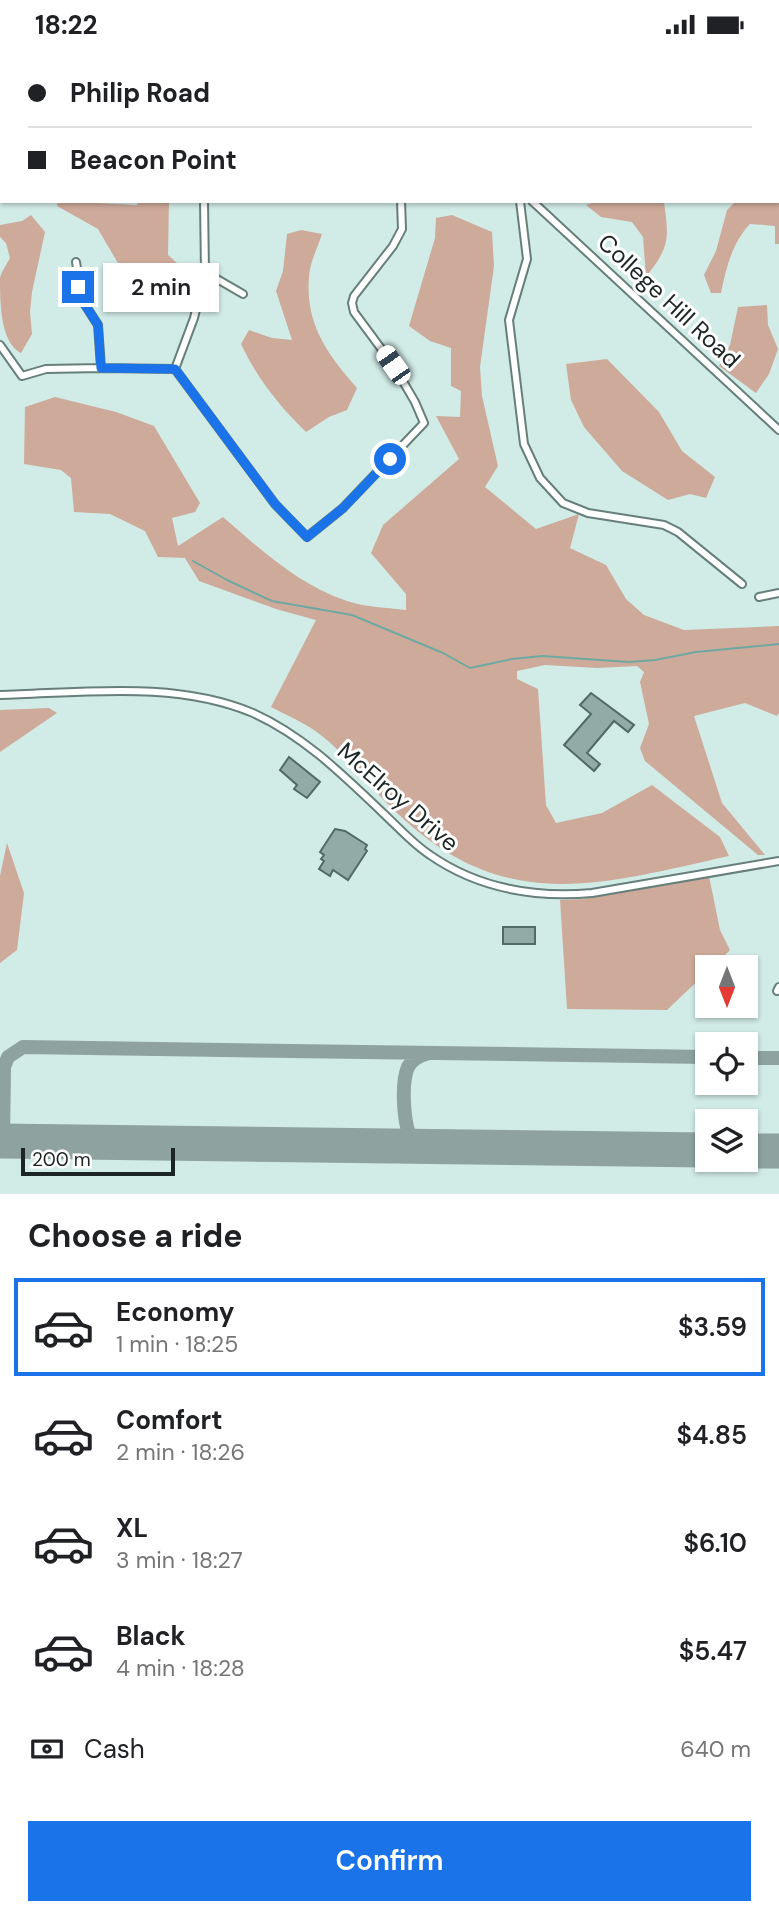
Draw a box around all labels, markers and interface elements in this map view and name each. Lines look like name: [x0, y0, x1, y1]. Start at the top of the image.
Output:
text: 18:22: [35, 8, 98, 42]
text: Philip Road: [70, 76, 210, 110]
text: Beacon Point: [70, 143, 237, 177]
street label: College Hill Road: [592, 227, 747, 375]
callout: 2 min: [102, 263, 218, 311]
route end: [62, 271, 94, 303]
text: 2 min: [131, 272, 191, 302]
car: [373, 342, 414, 388]
route start: [374, 443, 406, 475]
street label: McElroy Drive: [331, 735, 466, 858]
north arrow: [695, 955, 758, 1019]
map controls: [695, 955, 758, 1172]
button: locate: [695, 1032, 758, 1095]
button: layers: [695, 1109, 758, 1172]
scale bar: [21, 1145, 175, 1177]
text: 200 m: [32, 1147, 91, 1172]
text: Choose a ride: [28, 1215, 243, 1257]
text: Economy: [116, 1295, 234, 1329]
icon: car: [32, 1296, 95, 1359]
text: $3.59: [678, 1310, 747, 1344]
text: 1 min · 18:25: [116, 1329, 238, 1359]
text: Comfort: [116, 1403, 222, 1437]
icon: car: [32, 1404, 95, 1467]
text: $4.85: [676, 1418, 747, 1452]
text: 2 min · 18:26: [116, 1437, 245, 1467]
text: XL: [116, 1511, 148, 1545]
icon: car: [32, 1512, 95, 1575]
text: $6.10: [683, 1526, 747, 1560]
text: 3 min · 18:27: [116, 1545, 243, 1575]
text: Black: [116, 1619, 186, 1653]
icon: car: [32, 1620, 95, 1683]
text: $5.47: [679, 1634, 747, 1668]
text: 4 min · 18:28: [116, 1653, 245, 1683]
icon: cash: [28, 1730, 66, 1768]
text: Cash: [84, 1732, 145, 1766]
text: 640 m: [680, 1734, 751, 1764]
button: Confirm: [28, 1821, 751, 1901]

